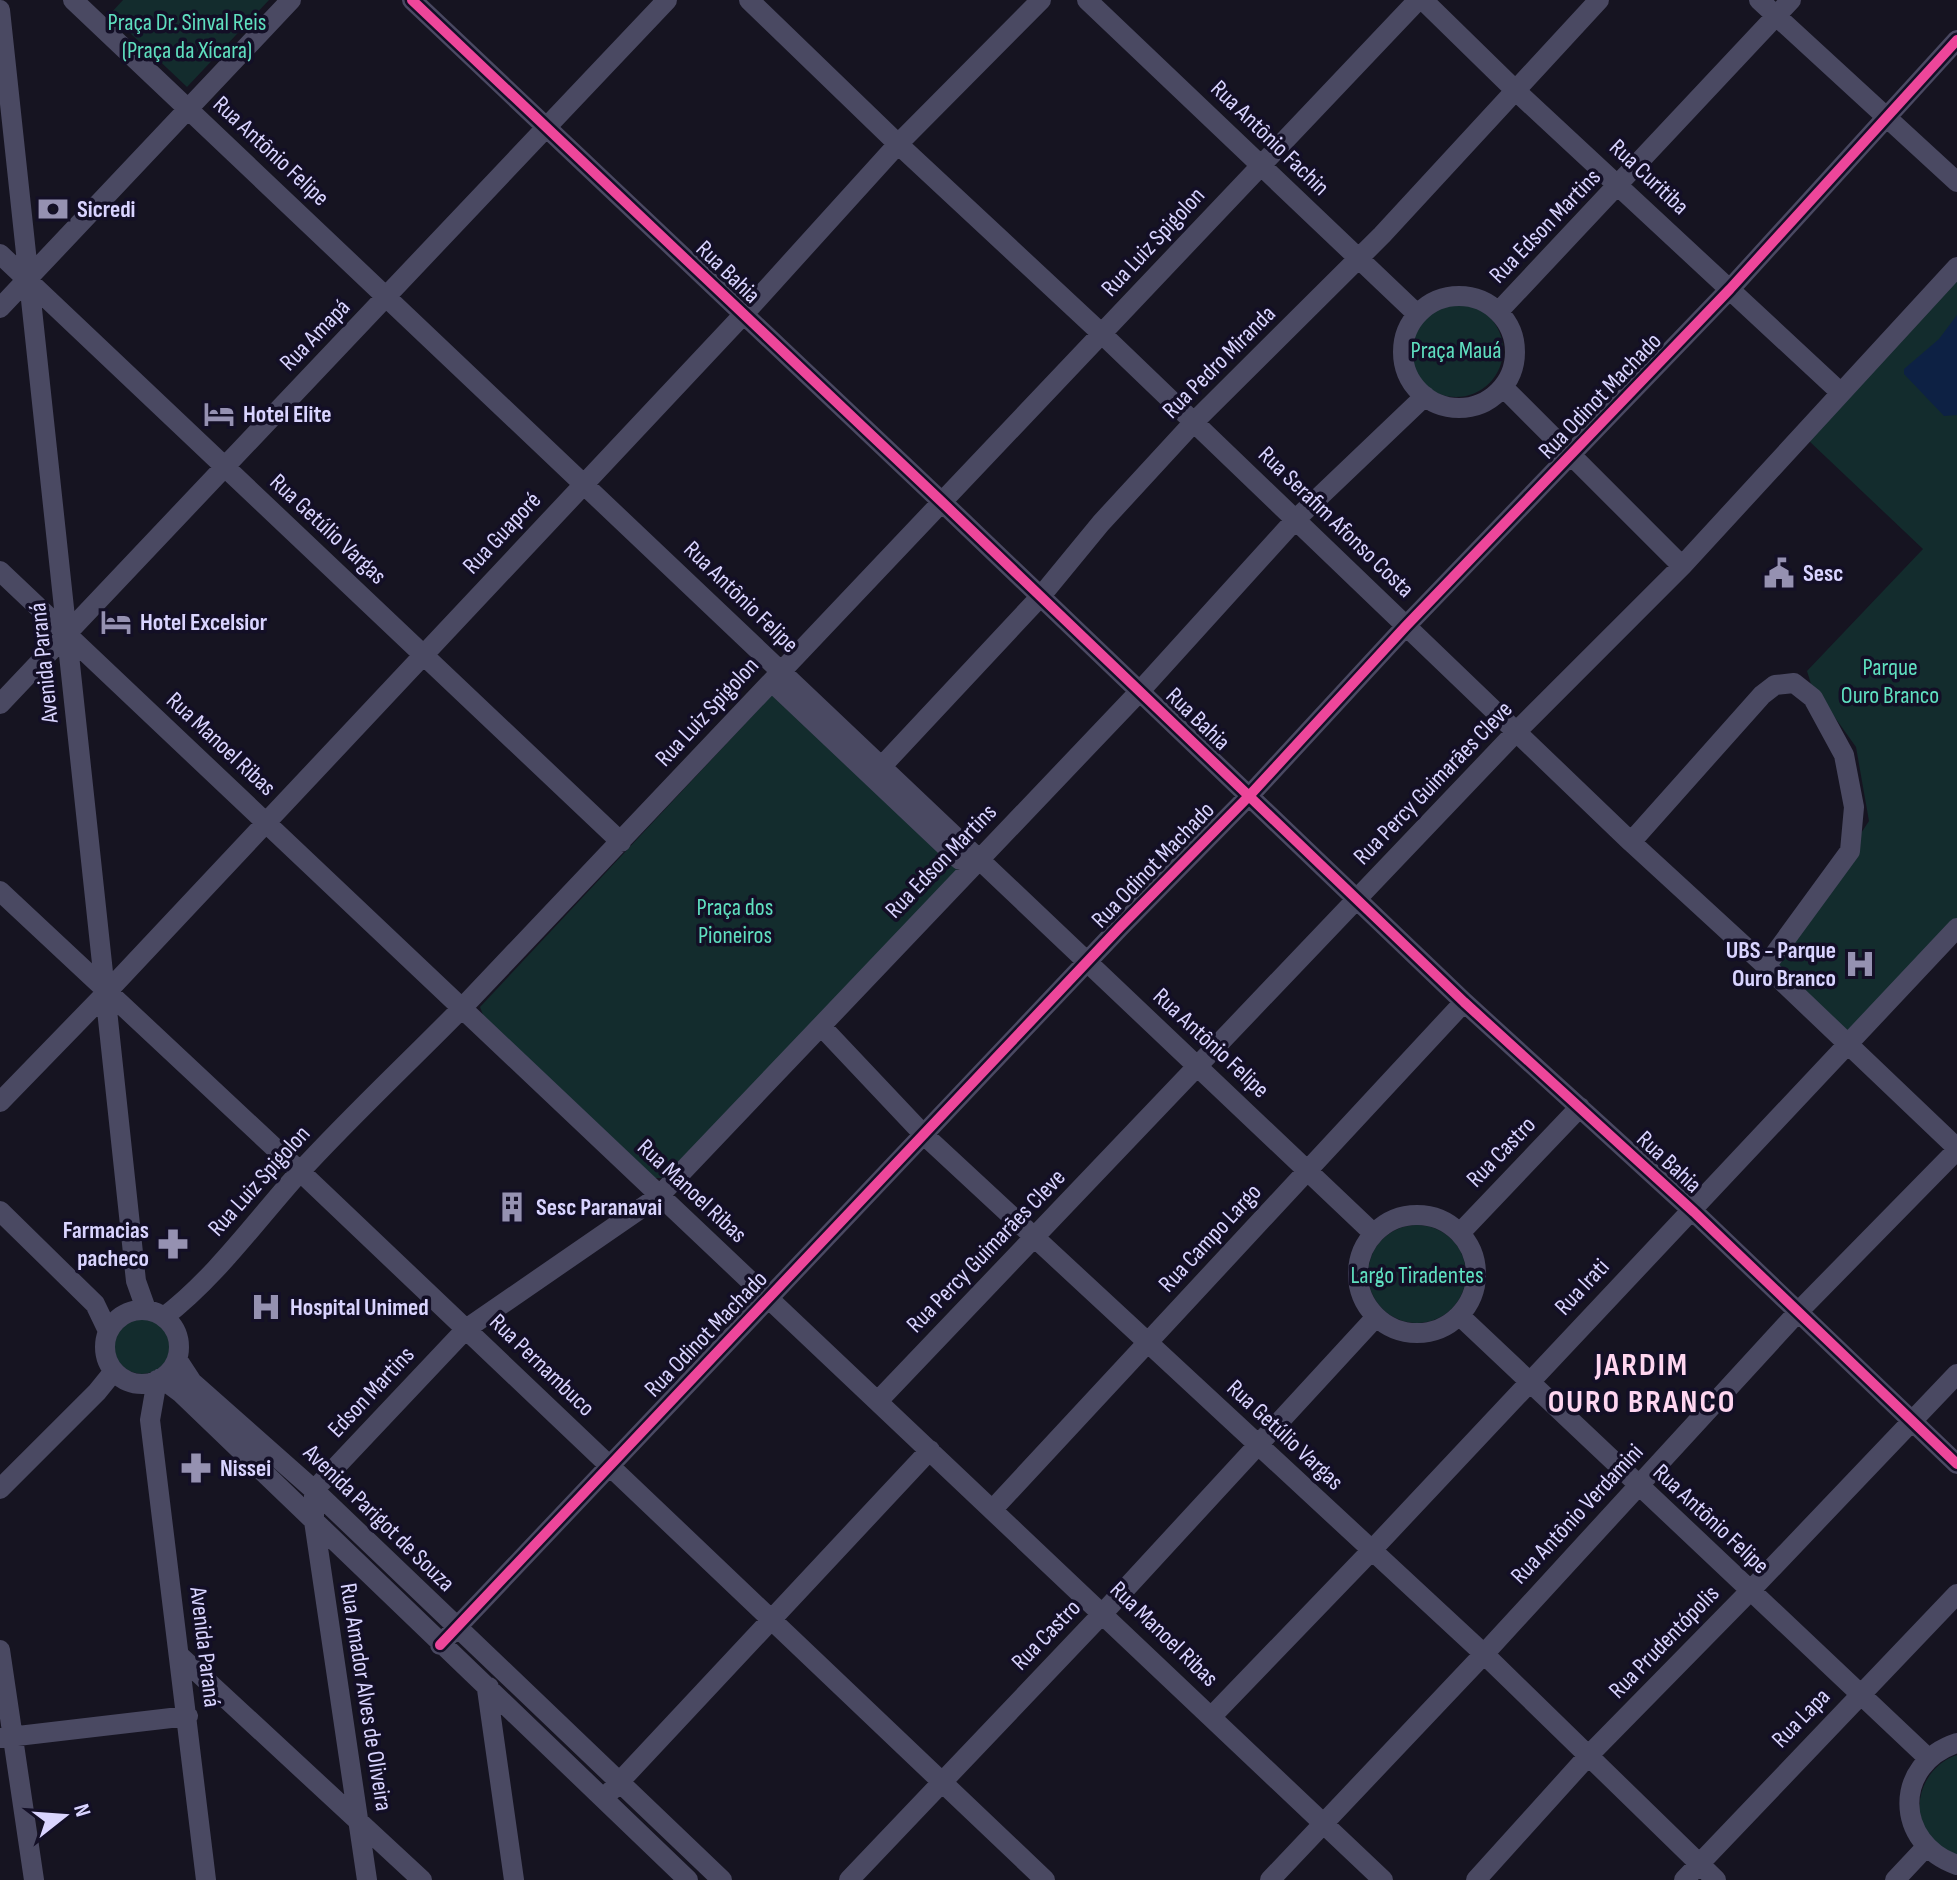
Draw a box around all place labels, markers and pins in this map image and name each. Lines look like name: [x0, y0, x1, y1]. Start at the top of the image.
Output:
bank icon: Sicredi: [36, 192, 70, 226]
place label: Sicredi: [77, 195, 136, 224]
hotel icon: Hotel Elite: [202, 397, 236, 431]
place label: Hotel Elite: [243, 400, 331, 429]
public building icon: Sesc: [1762, 556, 1796, 590]
place label: Sesc: [1803, 559, 1843, 588]
hotel icon: Hotel Excelsior: [99, 605, 133, 639]
place label: Hotel Excelsior: [140, 608, 268, 637]
place label: UBS - Parque Ouro Branco: [1726, 936, 1836, 993]
hospital icon: UBS - Parque Ouro Branco: [1843, 947, 1877, 981]
building icon: Sesc Paranavai: [495, 1190, 529, 1224]
place label: Sesc Paranavai: [536, 1193, 662, 1222]
place label: Farmacias pacheco: [63, 1216, 149, 1273]
pharmacy icon: Farmacias pacheco: [156, 1227, 190, 1261]
hospital icon: Hospital Unimed: [249, 1290, 283, 1324]
place label: Hospital Unimed: [290, 1293, 429, 1322]
pharmacy icon: Nissei: [179, 1451, 213, 1485]
place label: Nissei: [220, 1454, 271, 1483]

